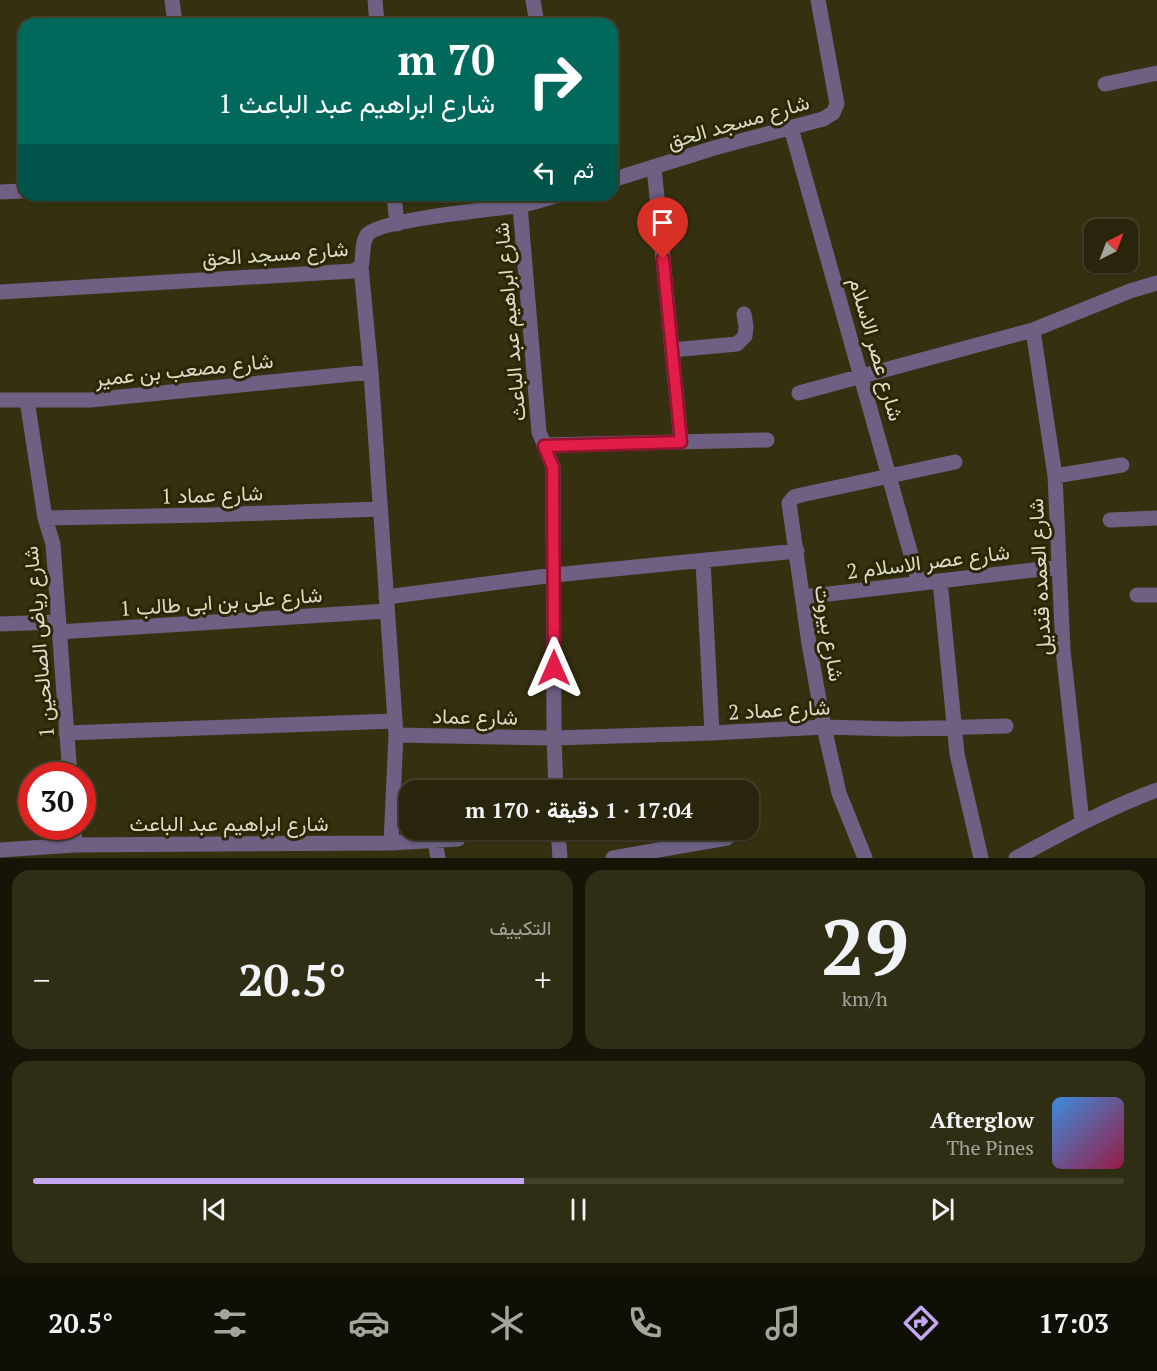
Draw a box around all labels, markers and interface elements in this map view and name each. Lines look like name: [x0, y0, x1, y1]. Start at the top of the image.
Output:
text: 70 m: [397, 31, 495, 87]
icon: right: [516, 42, 594, 120]
text: شارع ابراهيم عبد الباعث 1: [218, 85, 495, 121]
street label: شارع مسجد الحق: [664, 87, 813, 156]
text: ثم: [573, 155, 594, 184]
icon: left: [528, 156, 561, 189]
pin: [637, 197, 688, 259]
icon: arrive: [646, 206, 679, 239]
north arrow: [1084, 219, 1138, 273]
map controls: [1084, 219, 1138, 273]
street label: شارع ابراهيم عبد الباعث: [486, 221, 533, 422]
street label: شارع مسجد الحق: [201, 234, 349, 273]
street label: شارع عصر الاسلام: [842, 274, 911, 424]
street label: شارع مصعب بن عمير: [92, 346, 275, 393]
street label: شارع عماد 1: [160, 478, 264, 511]
street label: شارع العمده قنديل: [1021, 498, 1058, 656]
street label: شارع عصر الاسلام 2: [845, 537, 1011, 586]
street label: شارع رياض الصالحين 1: [16, 545, 61, 739]
street label: شارع على بن ابى طالب 1: [119, 580, 323, 623]
street label: شارع بيروت: [808, 583, 851, 683]
position arrow: [522, 636, 586, 700]
street label: شارع عماد 2: [727, 692, 831, 727]
street label: شارع عماد: [432, 701, 518, 732]
speed limit sign: 30: [18, 762, 96, 840]
text: 17:04 · 1 دقيقة · 170 m: [465, 795, 693, 824]
street label: شارع ابراهيم عبد الباعث: [129, 809, 329, 838]
text: 29: [821, 894, 909, 997]
text: التكييف: [489, 914, 552, 941]
text: 20.5°: [238, 949, 346, 1009]
text: −: [33, 958, 51, 1001]
text: +: [534, 958, 552, 1001]
text: km/h: [842, 985, 888, 1012]
text: Afterglow: [930, 1105, 1034, 1134]
text: The Pines: [946, 1134, 1034, 1161]
icon: previous: [198, 1193, 231, 1226]
icon: pause: [562, 1193, 595, 1226]
icon: next: [926, 1193, 959, 1226]
icon: filters: [209, 1302, 251, 1344]
icon: car: [348, 1302, 390, 1344]
icon: climate: [486, 1302, 528, 1344]
icon: phone: [624, 1302, 666, 1344]
icon: music: [762, 1302, 804, 1344]
icon: directions: [900, 1302, 942, 1344]
text: 20.5°: [48, 1305, 113, 1341]
text: 17:03: [1039, 1305, 1109, 1341]

